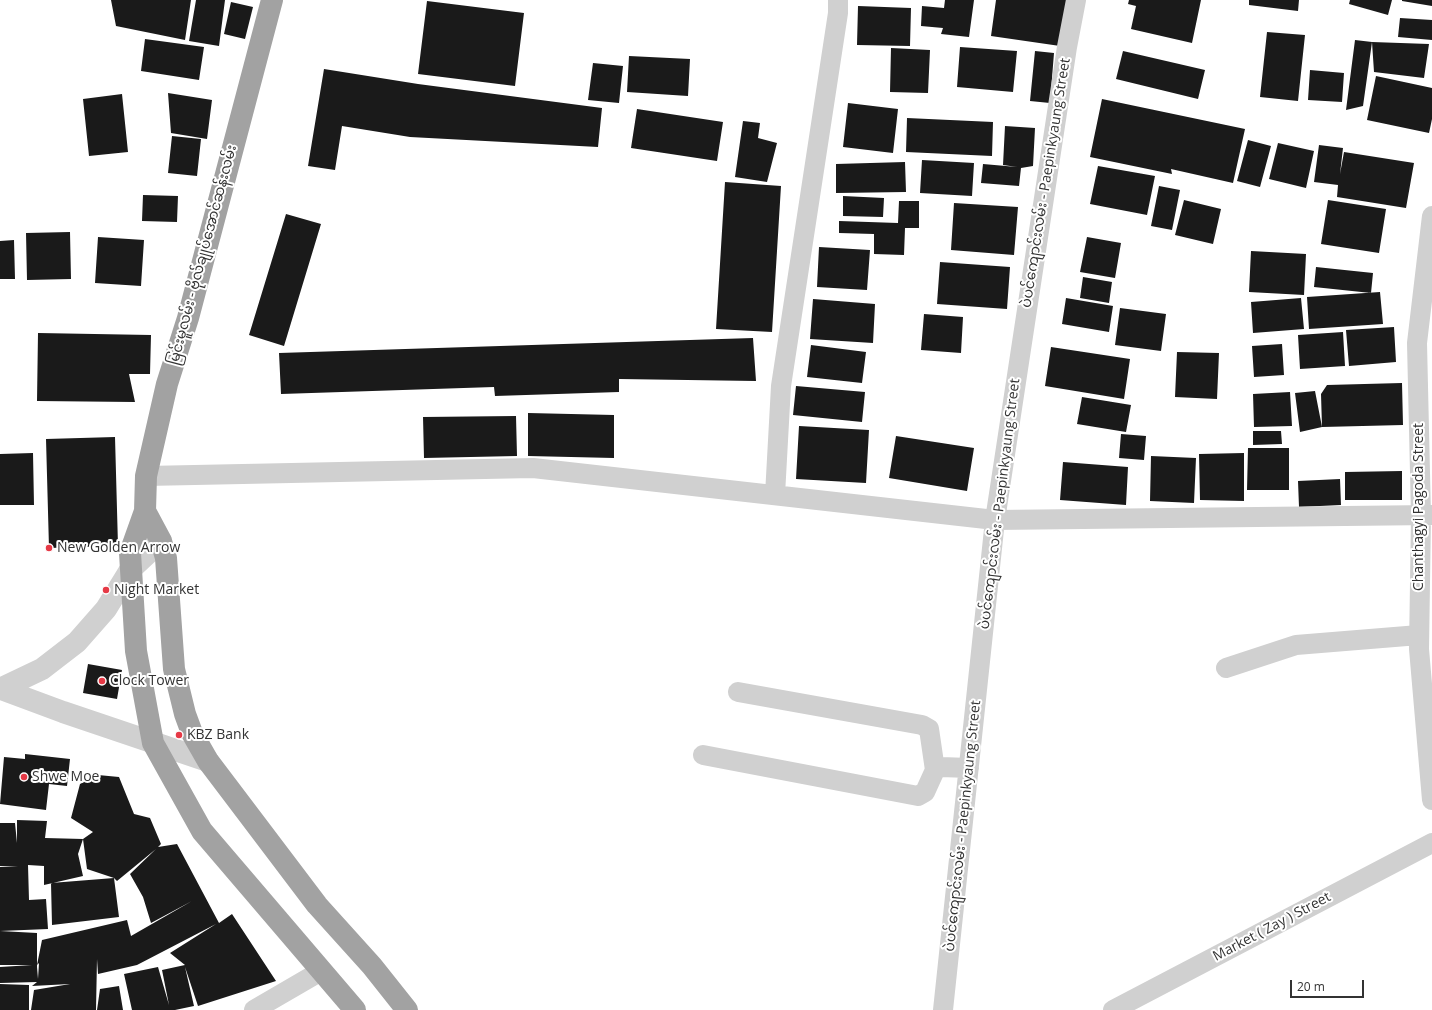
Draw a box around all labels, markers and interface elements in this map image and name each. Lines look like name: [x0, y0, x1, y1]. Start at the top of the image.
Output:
street label: ပဲပင်ကျောင်းလမ်း - Paepinkyaung Street: [1018, 57, 1074, 309]
street label: မြင်းမူလမ်း - ဗိုလ်ချုပ်အောင်ဆန်းလမ်း: [165, 143, 241, 367]
street label: ပဲပင်ကျောင်းလမ်း - Paepinkyaung Street: [976, 378, 1024, 630]
street label: Chanthagyi Pagoda Street: [1411, 423, 1427, 591]
place label: New Golden Arrow: [57, 540, 180, 556]
marker: New Golden Arrow: [44, 543, 54, 553]
place label: Night Market: [114, 582, 199, 598]
marker: Night Market: [101, 585, 111, 595]
place label: Clock Tower: [110, 673, 189, 689]
marker: Clock Tower: [97, 676, 107, 686]
street label: ပဲပင်ကျောင်းလမ်း - Paepinkyaung Street: [941, 700, 985, 952]
place label: KBZ Bank: [187, 727, 249, 743]
marker: KBZ Bank: [174, 730, 184, 740]
place label: Shwe Moe: [32, 769, 99, 785]
marker: Shwe Moe: [19, 772, 29, 782]
street label: Market ( Zay ) Street: [1210, 889, 1334, 965]
scale bar: [1292, 972, 1366, 998]
text: 20 m: [1297, 978, 1325, 995]

